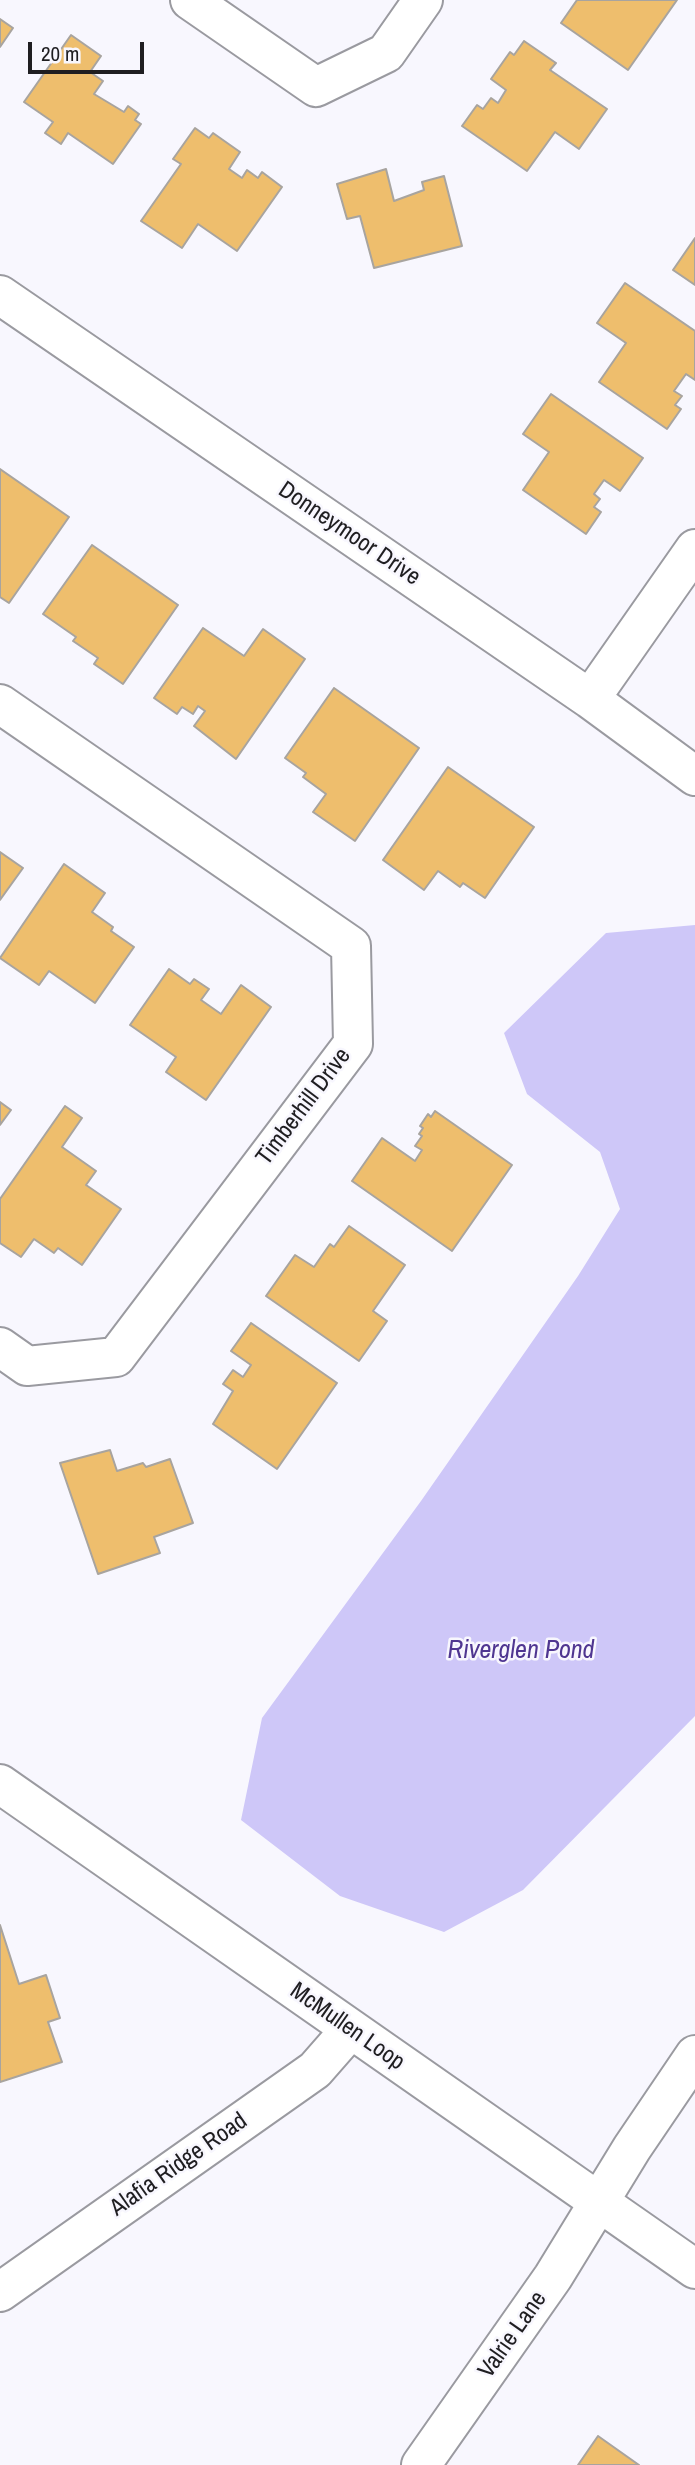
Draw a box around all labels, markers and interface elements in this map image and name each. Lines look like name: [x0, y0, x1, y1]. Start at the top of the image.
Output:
scale bar: [32, 28, 147, 72]
text: 20 m: [41, 39, 79, 68]
street label: Donneymoor Drive: [272, 476, 426, 592]
street label: Timberhill Drive: [251, 1043, 357, 1171]
water label: Riverglen Pond: [448, 1635, 594, 1667]
street label: McMullen Loop: [284, 1977, 410, 2077]
street label: Alafia Ridge Road: [105, 2107, 253, 2223]
street label: Valrie Lane: [473, 2286, 553, 2384]

